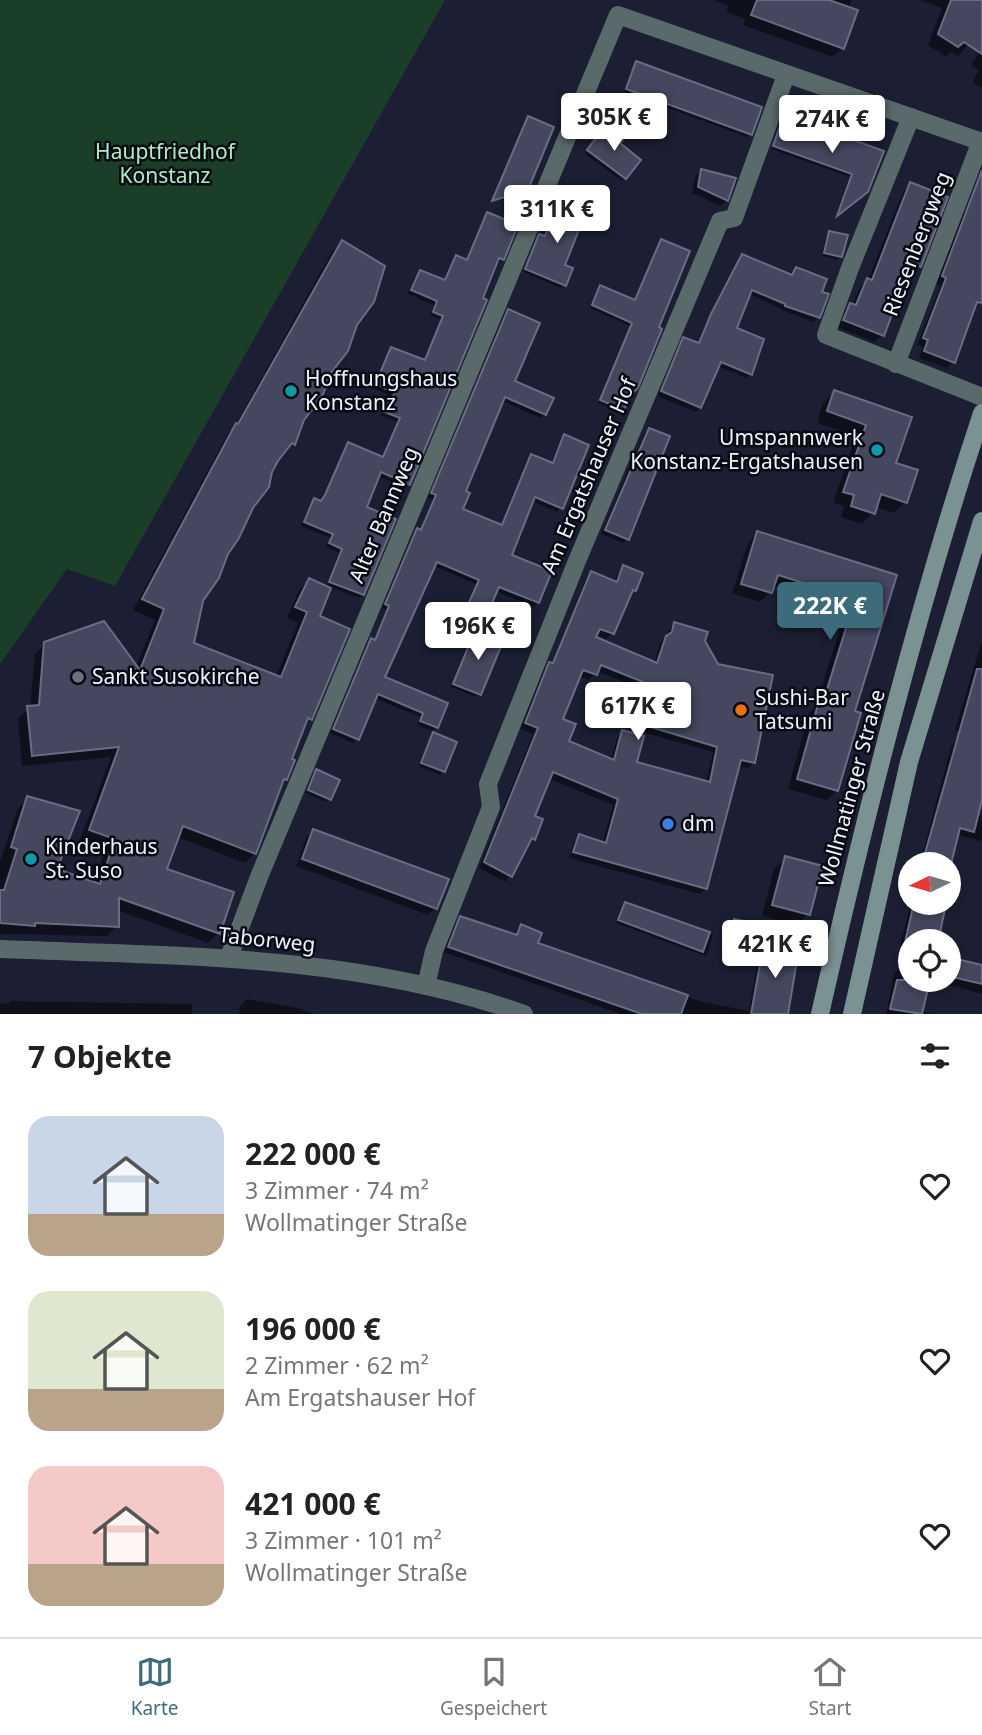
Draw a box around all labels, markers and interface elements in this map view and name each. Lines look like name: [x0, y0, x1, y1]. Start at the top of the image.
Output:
pin: 305K €: [557, 94, 671, 153]
pin: 274K €: [775, 96, 889, 155]
text: 305K €: [577, 100, 651, 132]
text: 274K €: [795, 102, 869, 134]
park label: Hauptfriedhof Konstanz: [95, 137, 237, 189]
street label: Riesenbergweg: [876, 167, 956, 320]
pin: 311K €: [500, 186, 614, 245]
text: 311K €: [520, 192, 594, 224]
place label: Hoffnungshaus Konstanz: [305, 364, 457, 416]
street label: Am Ergatshauser Hof: [534, 372, 643, 578]
marker: Hoffnungshaus Konstanz: [283, 383, 299, 399]
place label: Umspannwerk Konstanz-Ergatshausen: [630, 423, 864, 475]
street label: Alter Bannweg: [342, 442, 424, 587]
marker: Umspannwerk Konstanz-Ergatshausen: [869, 442, 885, 458]
pin: 222K €: [773, 582, 887, 642]
text: 222K €: [793, 589, 867, 621]
pin: 196K €: [421, 602, 535, 662]
text: 196K €: [441, 609, 515, 641]
place label: Sankt Susokirche: [92, 662, 260, 690]
marker: Sankt Susokirche: [70, 669, 86, 685]
pin: 617K €: [581, 682, 695, 742]
place label: Sushi-Bar Tatsumi: [755, 683, 849, 735]
street label: Wollmatinger Straße: [811, 686, 891, 889]
text: 617K €: [601, 689, 675, 721]
marker: Sushi-Bar Tatsumi: [733, 702, 749, 718]
place label: dm: [682, 809, 715, 837]
marker: dm: [660, 816, 676, 832]
place label: Kinderhaus St. Suso: [45, 832, 158, 884]
marker: Kinderhaus St. Suso: [23, 851, 39, 867]
north arrow: [898, 852, 961, 915]
map controls: [898, 852, 961, 992]
street label: Taborweg: [217, 920, 317, 958]
pin: 421K €: [718, 920, 832, 980]
text: 421K €: [738, 927, 812, 959]
button: locate: [898, 929, 961, 992]
text: 7 Objekte: [28, 1036, 172, 1077]
icon: filters: [916, 1037, 954, 1075]
text: 222 000 €: [245, 1133, 381, 1174]
icon: home: [84, 1144, 168, 1228]
icon: heart: [916, 1167, 954, 1205]
text: 3 Zimmer · 74 m²: [245, 1174, 429, 1206]
text: Wollmatinger Straße: [245, 1206, 468, 1238]
text: 196 000 €: [245, 1308, 381, 1349]
icon: home: [84, 1319, 168, 1403]
icon: heart: [916, 1342, 954, 1380]
text: 2 Zimmer · 62 m²: [245, 1349, 429, 1381]
text: Am Ergatshauser Hof: [245, 1381, 475, 1413]
text: 421 000 €: [245, 1483, 381, 1524]
icon: home: [84, 1494, 168, 1578]
icon: heart: [916, 1517, 954, 1555]
text: 3 Zimmer · 101 m²: [245, 1524, 442, 1556]
text: Wollmatinger Straße: [245, 1556, 468, 1588]
tab: Karte: [131, 1653, 179, 1721]
tab: Gespeichert: [440, 1653, 547, 1721]
tab: Start: [809, 1653, 851, 1721]

